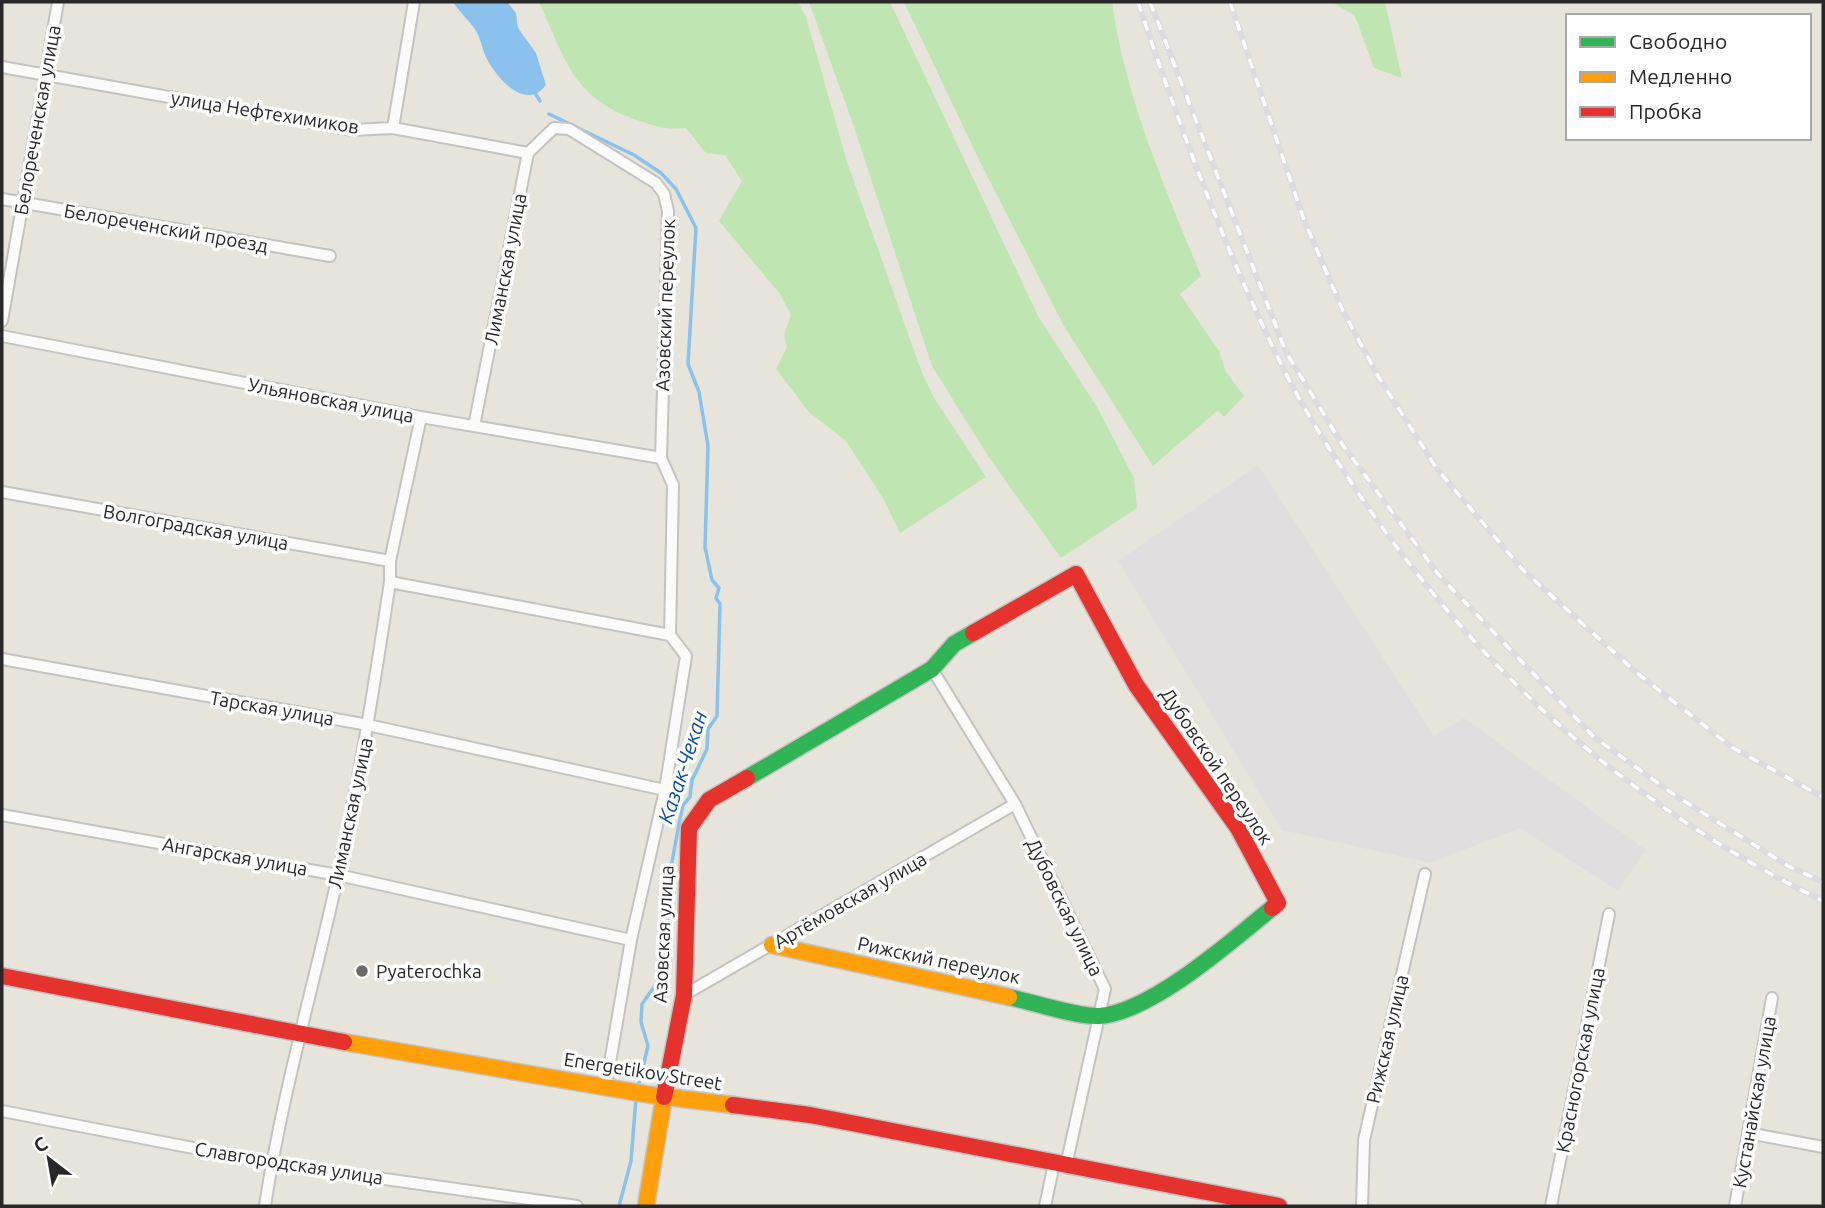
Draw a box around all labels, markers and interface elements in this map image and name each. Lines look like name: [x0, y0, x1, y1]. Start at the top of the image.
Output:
legend: [1566, 14, 1811, 140]
street label: Белореченская улица: [9, 23, 65, 217]
text: Свободно: [1629, 29, 1727, 53]
text: Медленно: [1629, 64, 1732, 88]
street label: улица Нефтехимиков: [169, 86, 361, 138]
text: Пробка: [1629, 99, 1702, 123]
street label: Лиманская улица: [480, 191, 530, 347]
street label: Белореченский проезд: [62, 199, 270, 257]
street label: Азовский переулок: [651, 218, 679, 392]
street label: Ульяновская улица: [246, 373, 416, 427]
street label: Волгоградская улица: [102, 500, 290, 554]
street label: Дубовской переулок: [1156, 683, 1278, 849]
street label: Тарская улица: [208, 686, 336, 730]
water label: Казак-Чекан: [653, 707, 712, 826]
street label: Лиманская улица: [323, 735, 377, 891]
street label: Ангарская улица: [161, 832, 309, 880]
street label: Дубовская улица: [1022, 834, 1108, 980]
street label: Артёмовская улица: [770, 847, 930, 953]
street label: Азовская улица: [648, 865, 678, 1003]
street label: Рижский переулок: [856, 932, 1023, 988]
place label: Pyaterochka: [376, 960, 482, 982]
marker: Pyaterochka: [354, 963, 370, 979]
street label: Красногорская улица: [1551, 965, 1609, 1155]
street label: Рижская улица: [1362, 973, 1412, 1105]
street label: Кустанайская улица: [1728, 1014, 1780, 1190]
street label: Energetikov Street: [562, 1048, 724, 1094]
north arrow: [14, 1124, 84, 1194]
text: С: [29, 1132, 51, 1157]
street label: Славгородская улица: [193, 1137, 385, 1189]

